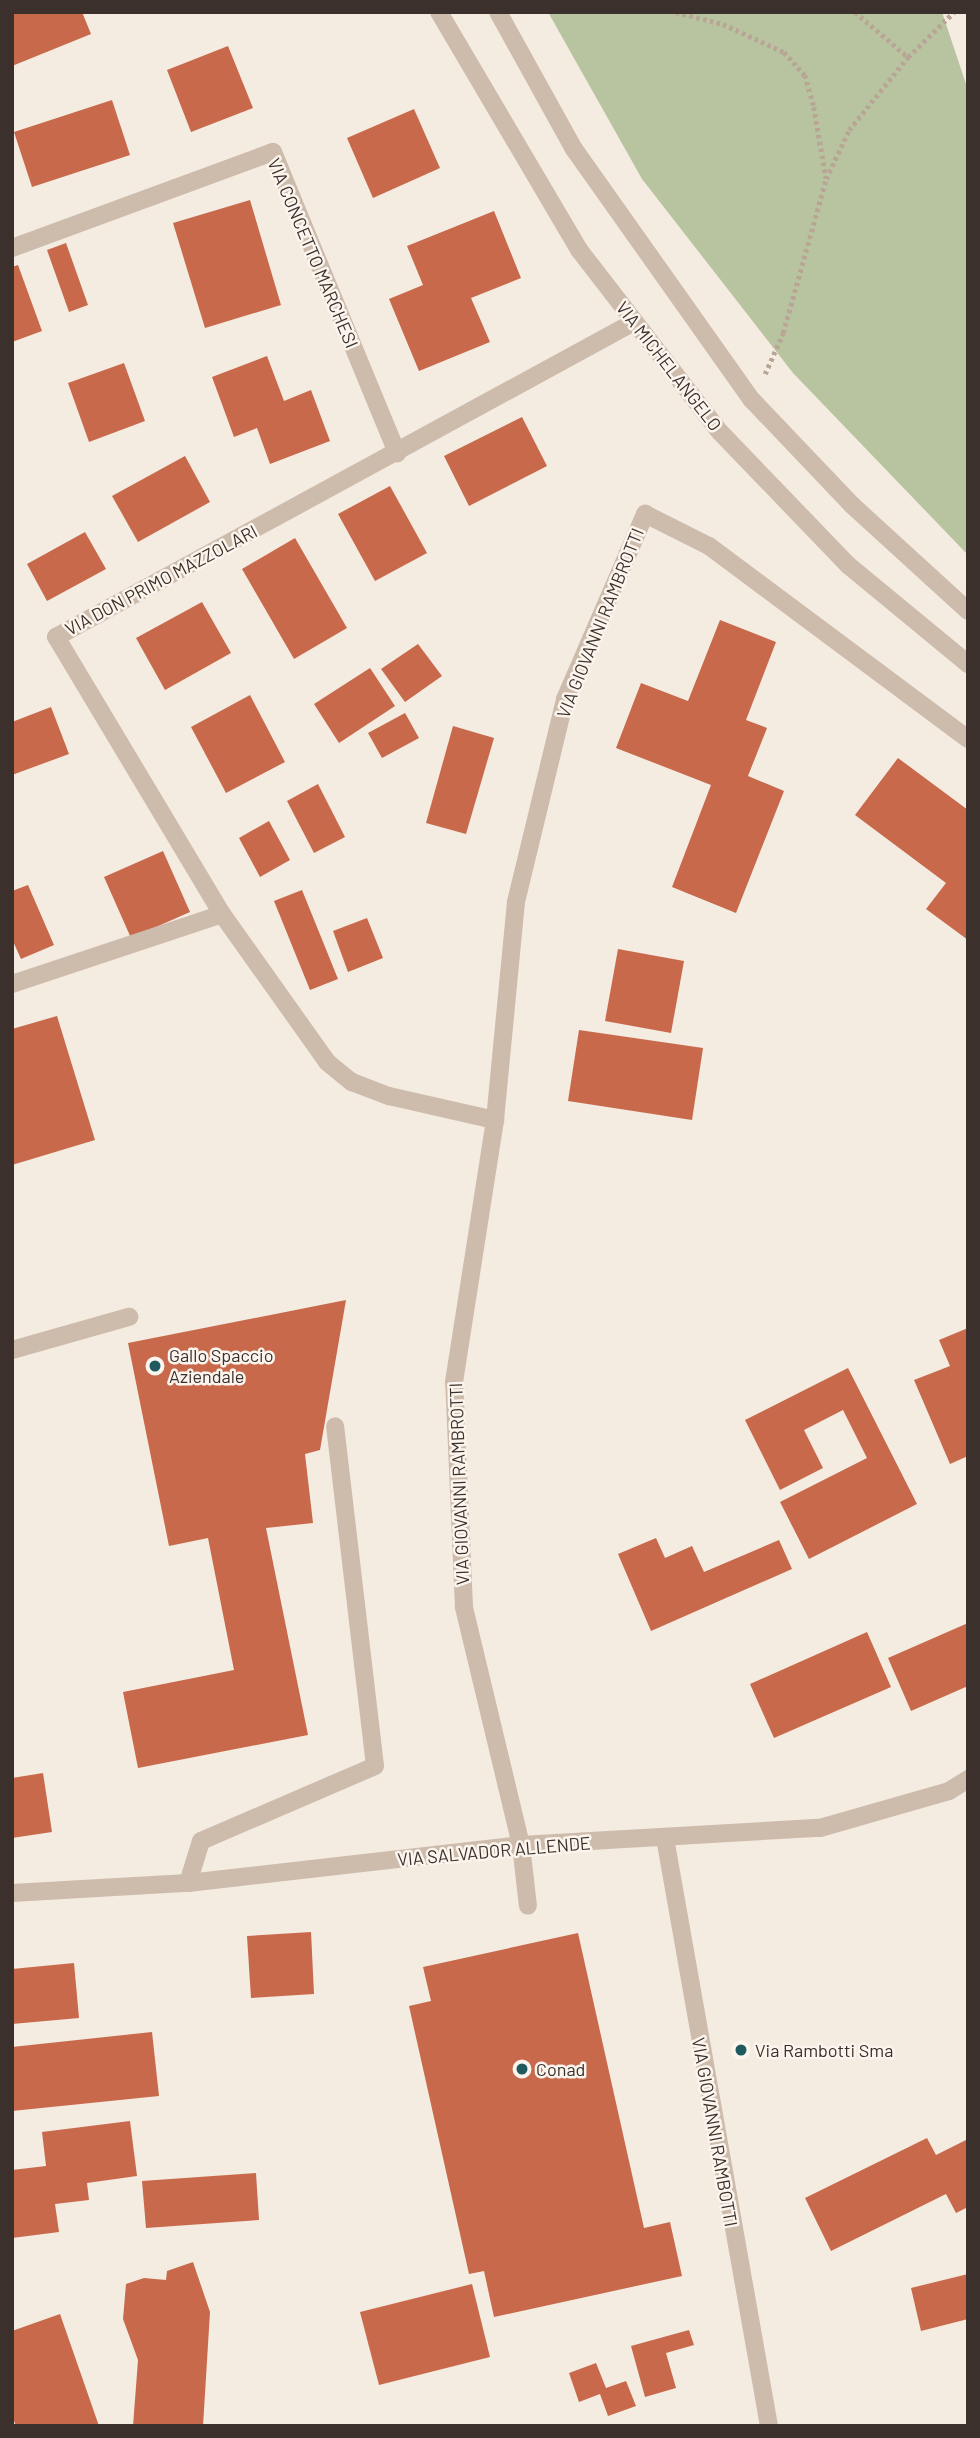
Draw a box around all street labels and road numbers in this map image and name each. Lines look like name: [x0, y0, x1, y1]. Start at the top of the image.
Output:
street label: VIA CONCETTO MARCHESI: [263, 155, 363, 351]
street label: VIA MICHELANGELO: [612, 297, 726, 435]
street label: VIA DON PRIMO MAZZOLARI: [61, 520, 261, 640]
street label: VIA GIOVANNI RAMBROTTI: [552, 525, 648, 721]
street label: VIA GIOVANNI RAMBROTTI: [445, 1382, 473, 1586]
street label: VIA SALVADOR ALLENDE: [396, 1832, 592, 1870]
street label: VIA GIOVANNI RAMBOTTI: [688, 2036, 742, 2228]

